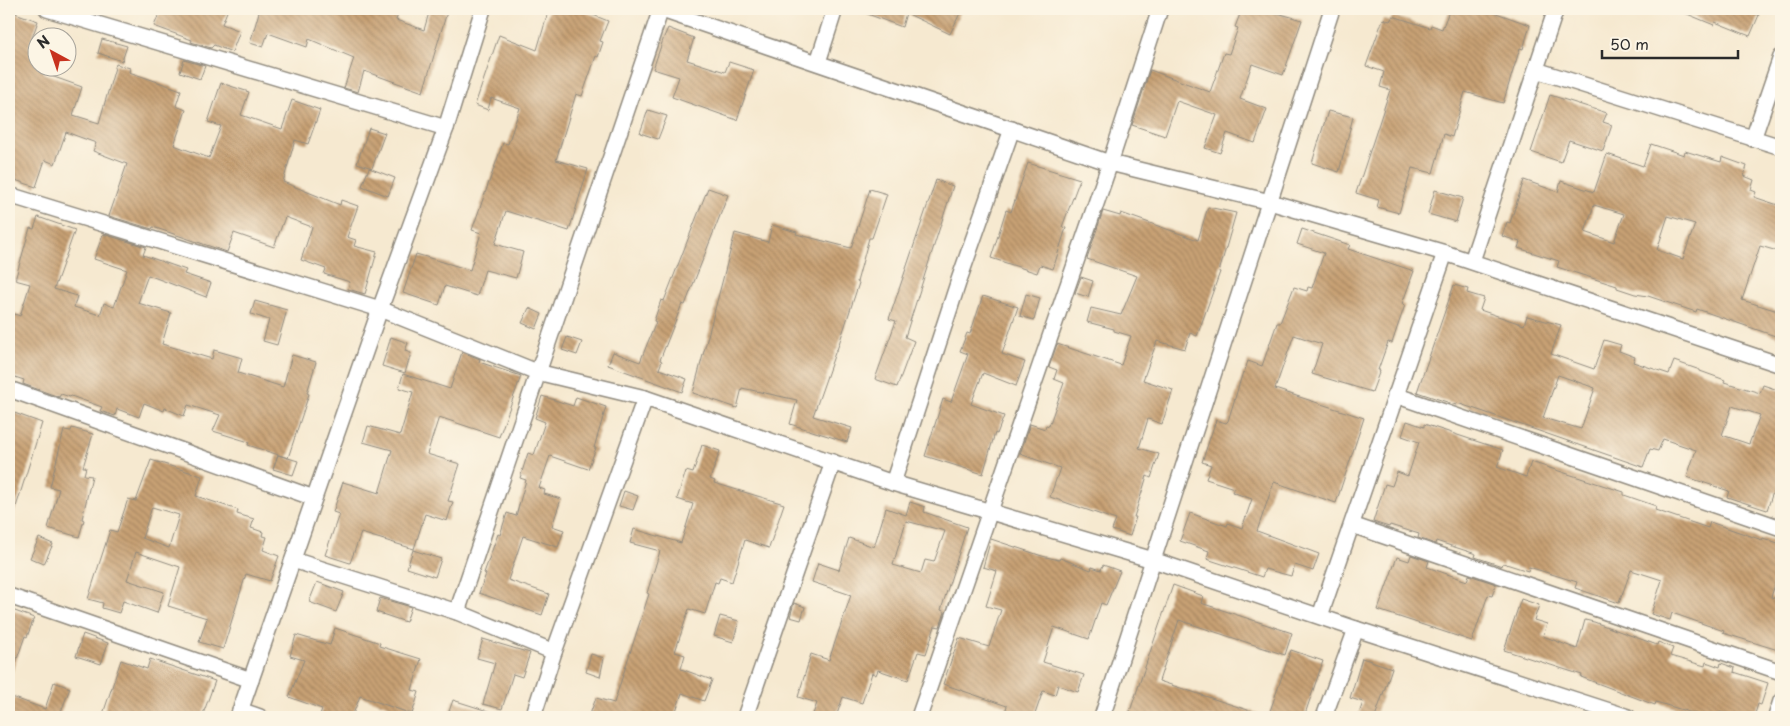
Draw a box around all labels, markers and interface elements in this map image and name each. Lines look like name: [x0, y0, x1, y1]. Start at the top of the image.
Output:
north arrow: [28, 28, 78, 78]
scale bar: [1602, 28, 1739, 60]
text: N: [32, 30, 54, 53]
text: 50 m: [1610, 32, 1649, 55]

